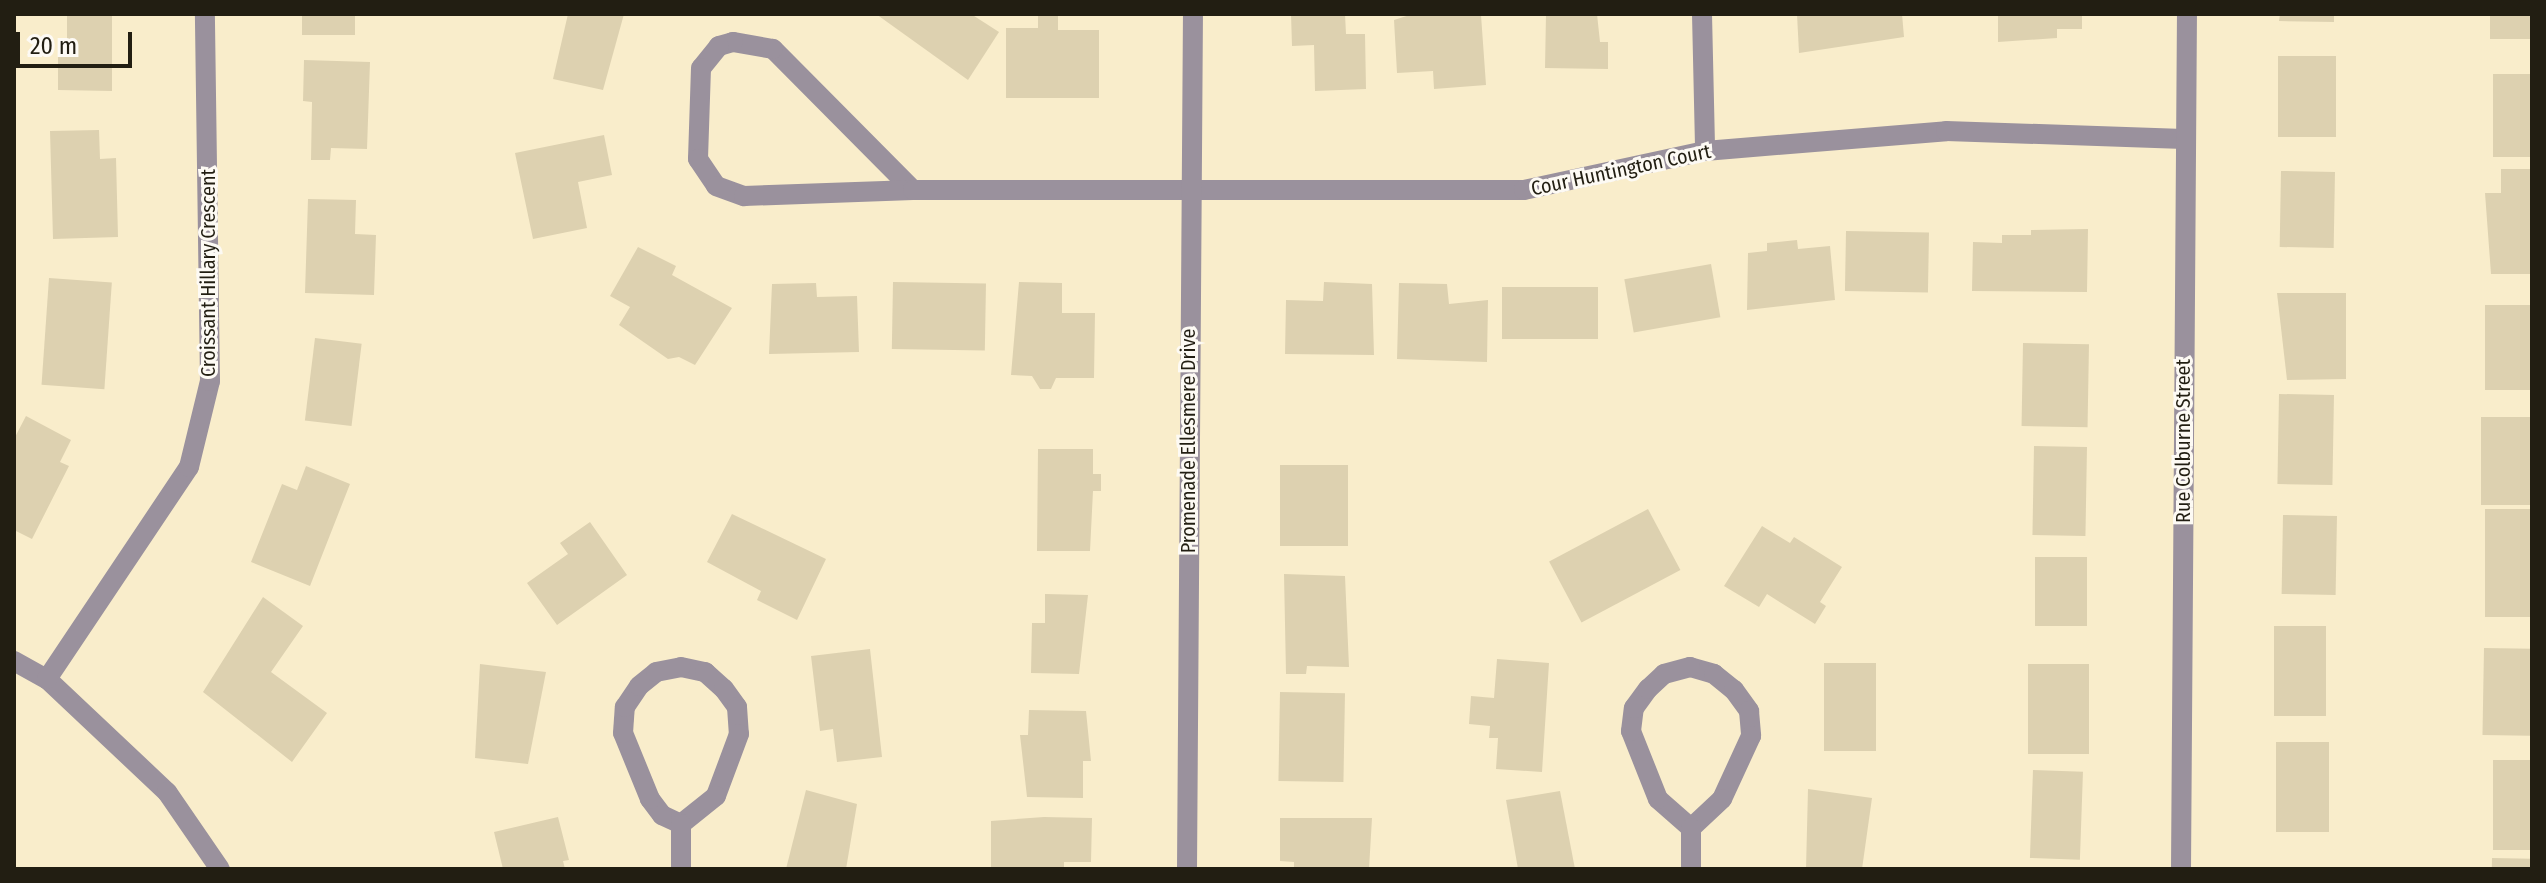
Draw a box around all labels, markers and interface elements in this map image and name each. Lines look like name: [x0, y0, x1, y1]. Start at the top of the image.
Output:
scale bar: [20, 16, 136, 66]
text: 20 m: [30, 32, 77, 60]
street label: Cour Huntington Court: [1529, 139, 1713, 201]
street label: Croissant Hillary Crescent: [196, 169, 220, 377]
street label: Promenade Ellesmere Drive: [1176, 329, 1200, 553]
street label: Rue Colburne Street: [2171, 359, 2195, 523]

